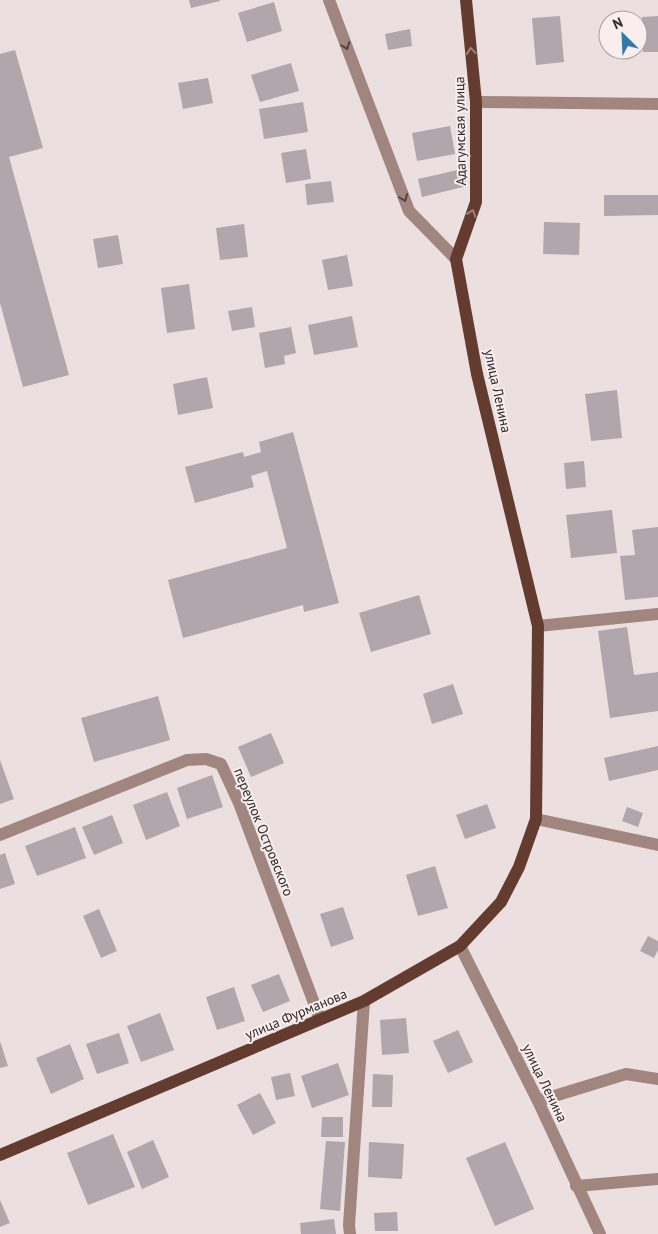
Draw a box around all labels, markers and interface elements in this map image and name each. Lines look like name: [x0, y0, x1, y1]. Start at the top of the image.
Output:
north arrow: [598, 10, 648, 60]
text: N: [610, 13, 626, 33]
one-way arrow: [340, 41, 350, 49]
one-way arrow: [466, 47, 477, 55]
street label: Адагумская улица: [450, 76, 470, 186]
one-way arrow: [398, 193, 408, 201]
one-way arrow: [466, 209, 476, 217]
street label: улица Ленина: [480, 348, 516, 434]
street label: переулок Островского: [230, 765, 298, 899]
street label: улица Фурманова: [242, 984, 350, 1044]
street label: улица Ленина: [518, 1041, 572, 1125]

